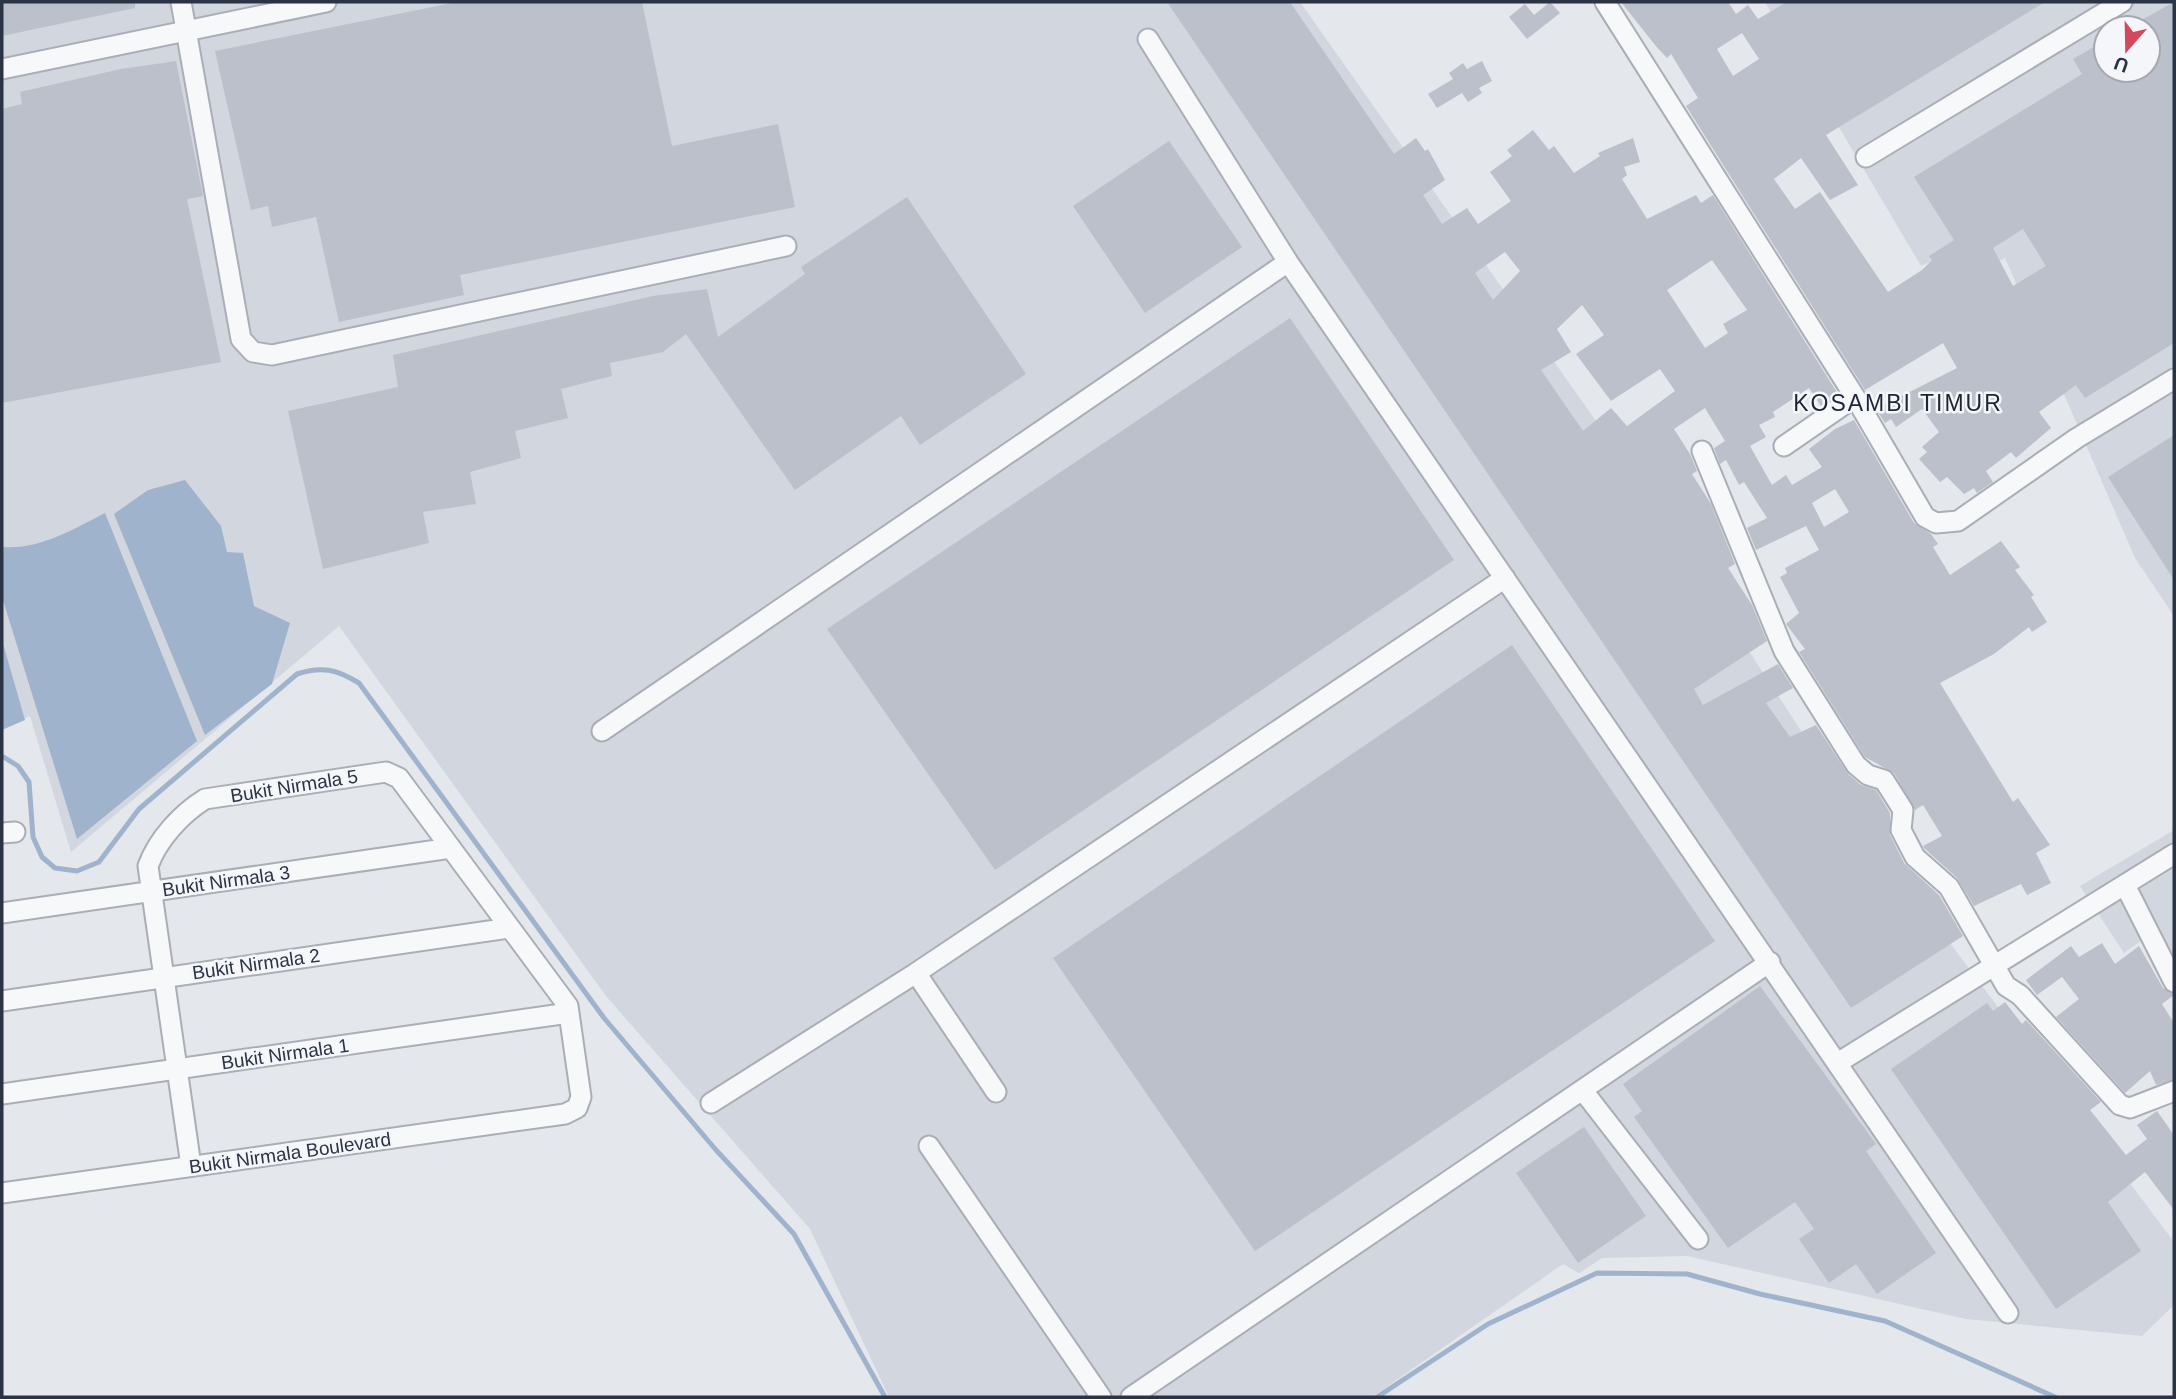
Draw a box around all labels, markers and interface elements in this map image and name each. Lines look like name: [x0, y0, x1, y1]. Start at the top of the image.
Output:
north arrow: [2092, 14, 2162, 84]
text: U: [2111, 52, 2131, 77]
district label: KOSAMBI TIMUR: [1793, 390, 2003, 416]
street label: Bukit Nirmala 5: [229, 766, 359, 806]
street label: Bukit Nirmala 3: [161, 862, 291, 900]
street label: Bukit Nirmala 2: [191, 945, 321, 983]
street label: Bukit Nirmala 1: [220, 1035, 350, 1073]
street label: Bukit Nirmala Boulevard: [188, 1128, 392, 1178]

